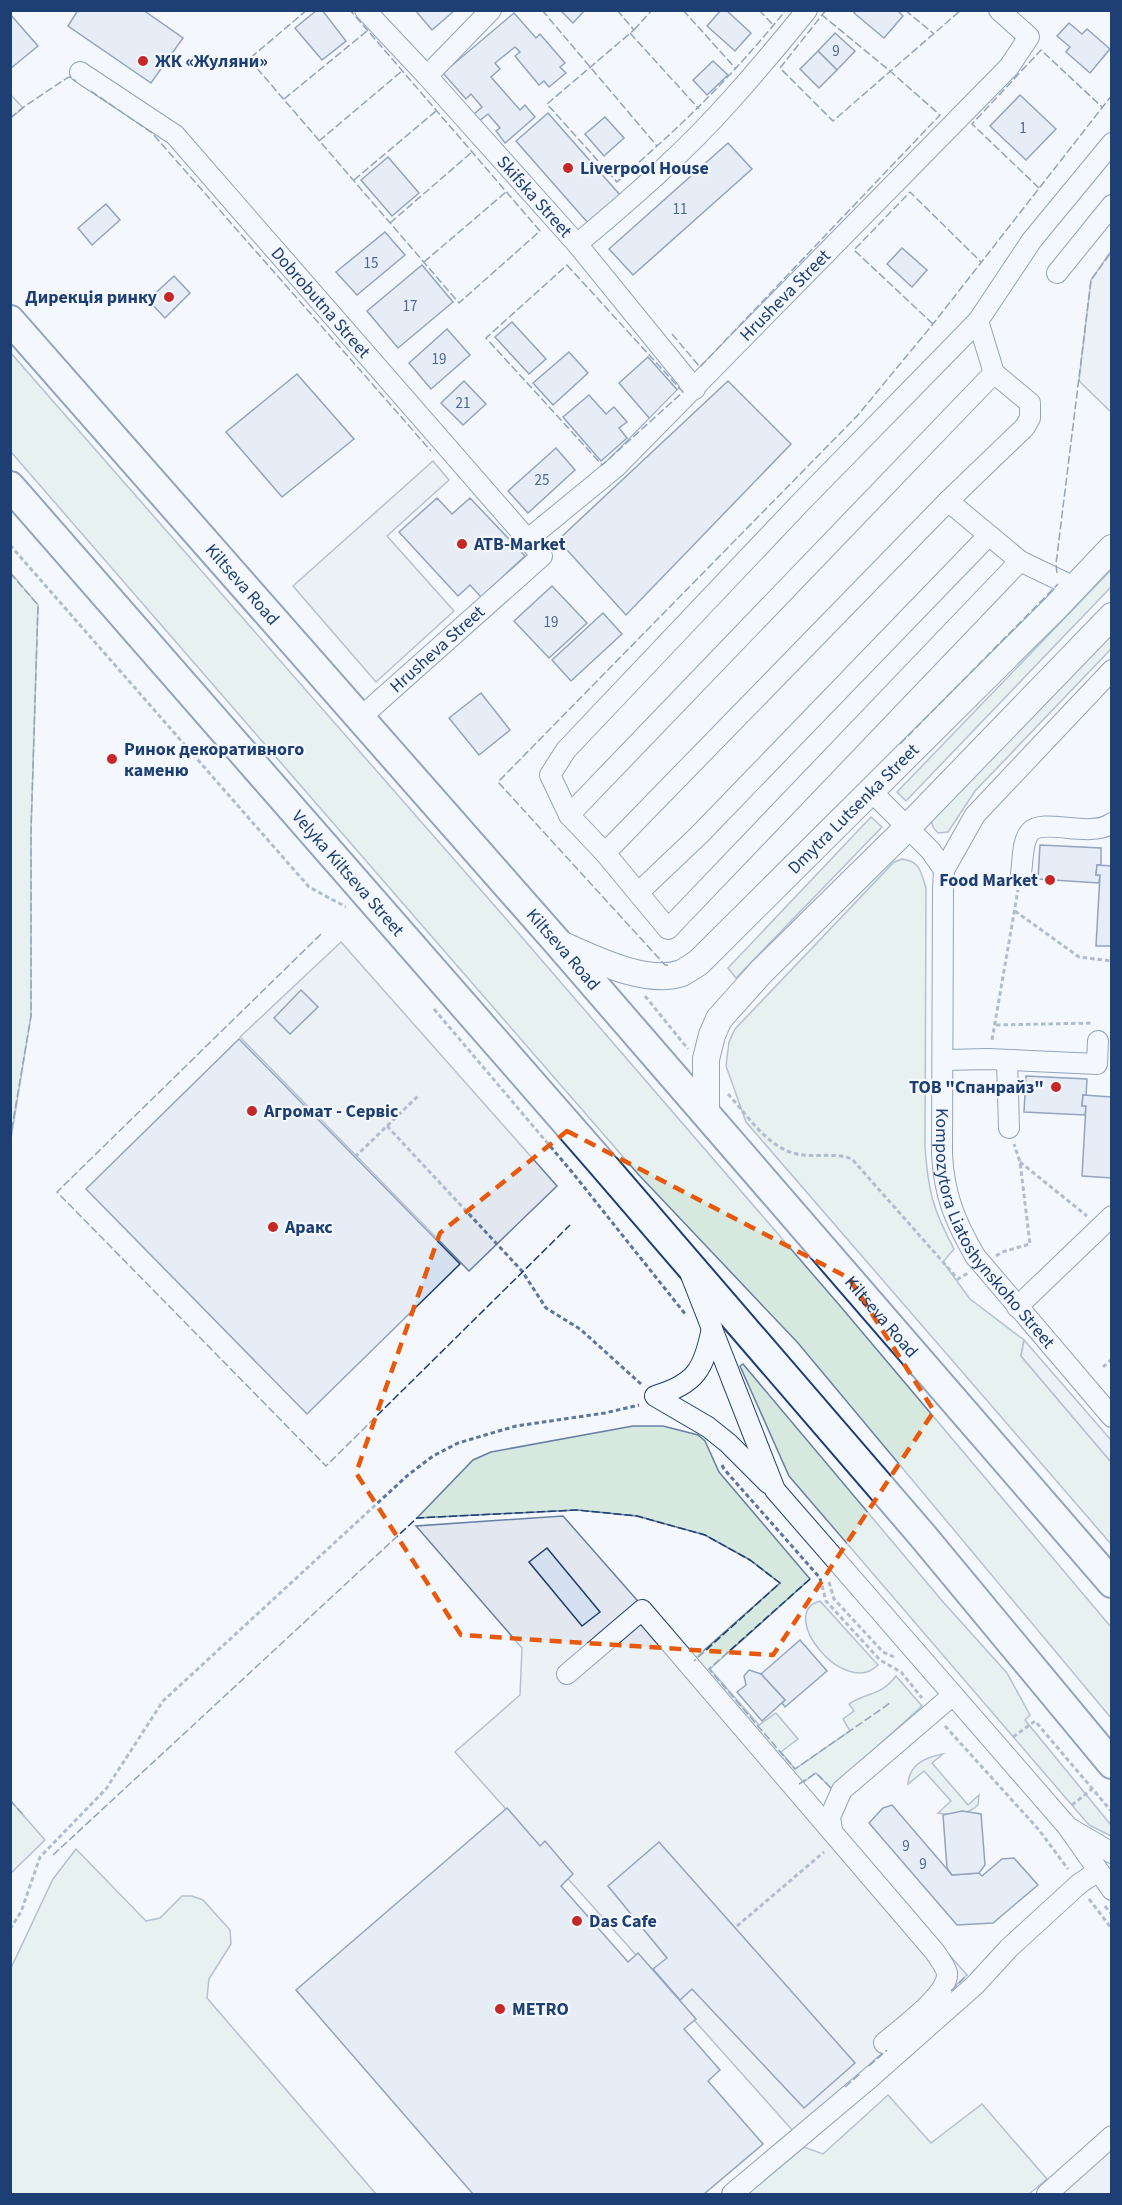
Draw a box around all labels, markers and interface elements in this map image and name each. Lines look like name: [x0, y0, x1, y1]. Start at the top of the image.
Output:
house number: 9: [832, 41, 840, 62]
place label: ЖК «Жуляни»: [155, 49, 268, 74]
marker: ЖК «Жуляни»: [136, 54, 150, 68]
house number: 1: [1019, 118, 1027, 139]
street label: Skifska Street: [491, 150, 578, 243]
place label: Liverpool House: [580, 156, 709, 181]
marker: Liverpool House: [561, 161, 575, 175]
house number: 11: [673, 199, 687, 220]
street label: Dobrobutna Street: [265, 242, 376, 364]
street label: Hrusheva Street: [734, 244, 836, 347]
house number: 15: [364, 253, 378, 274]
place label: Дирекція ринку: [25, 285, 158, 310]
marker: Дирекція ринку: [162, 290, 176, 304]
house number: 17: [403, 296, 417, 317]
house number: 19: [432, 349, 446, 370]
house number: 21: [456, 393, 470, 414]
house number: 25: [535, 470, 549, 491]
place label: ATB-Market: [473, 532, 566, 557]
marker: ATB-Market: [455, 537, 469, 551]
street label: Kiltseva Road: [199, 538, 285, 631]
street label: Hrusheva Street: [384, 600, 490, 699]
house number: 19: [544, 612, 558, 633]
place label: Ринок декоративного каменю: [124, 737, 304, 783]
street label: Dmytra Lutsenka Street: [782, 738, 925, 880]
marker: Ринок декоративного каменю: [105, 752, 119, 766]
street label: Velyka Kiltseva Street: [286, 805, 410, 942]
place label: Food Market: [939, 868, 1038, 893]
marker: Food Market: [1043, 873, 1057, 887]
street label: Kiltseva Road: [520, 903, 606, 996]
place label: ТОВ "Спанрайз": [909, 1075, 1044, 1100]
marker: ТОВ "Спанрайз": [1049, 1080, 1063, 1094]
place label: Агромат - Сервіс: [263, 1099, 399, 1124]
marker: Агромат - Сервіс: [245, 1104, 259, 1118]
street label: Kompozytora Liatoshynskoho Street: [929, 1108, 1060, 1354]
place label: Аракс: [284, 1215, 333, 1240]
marker: Аракс: [266, 1220, 280, 1234]
street label: Kiltseva Road: [839, 1271, 924, 1364]
house number: 9: [902, 1836, 910, 1857]
house number: 9: [919, 1854, 927, 1875]
place label: Das Cafe: [589, 1909, 657, 1934]
marker: Das Cafe: [570, 1914, 584, 1928]
place label: METRO: [512, 1997, 569, 2022]
marker: METRO: [493, 2002, 507, 2016]

